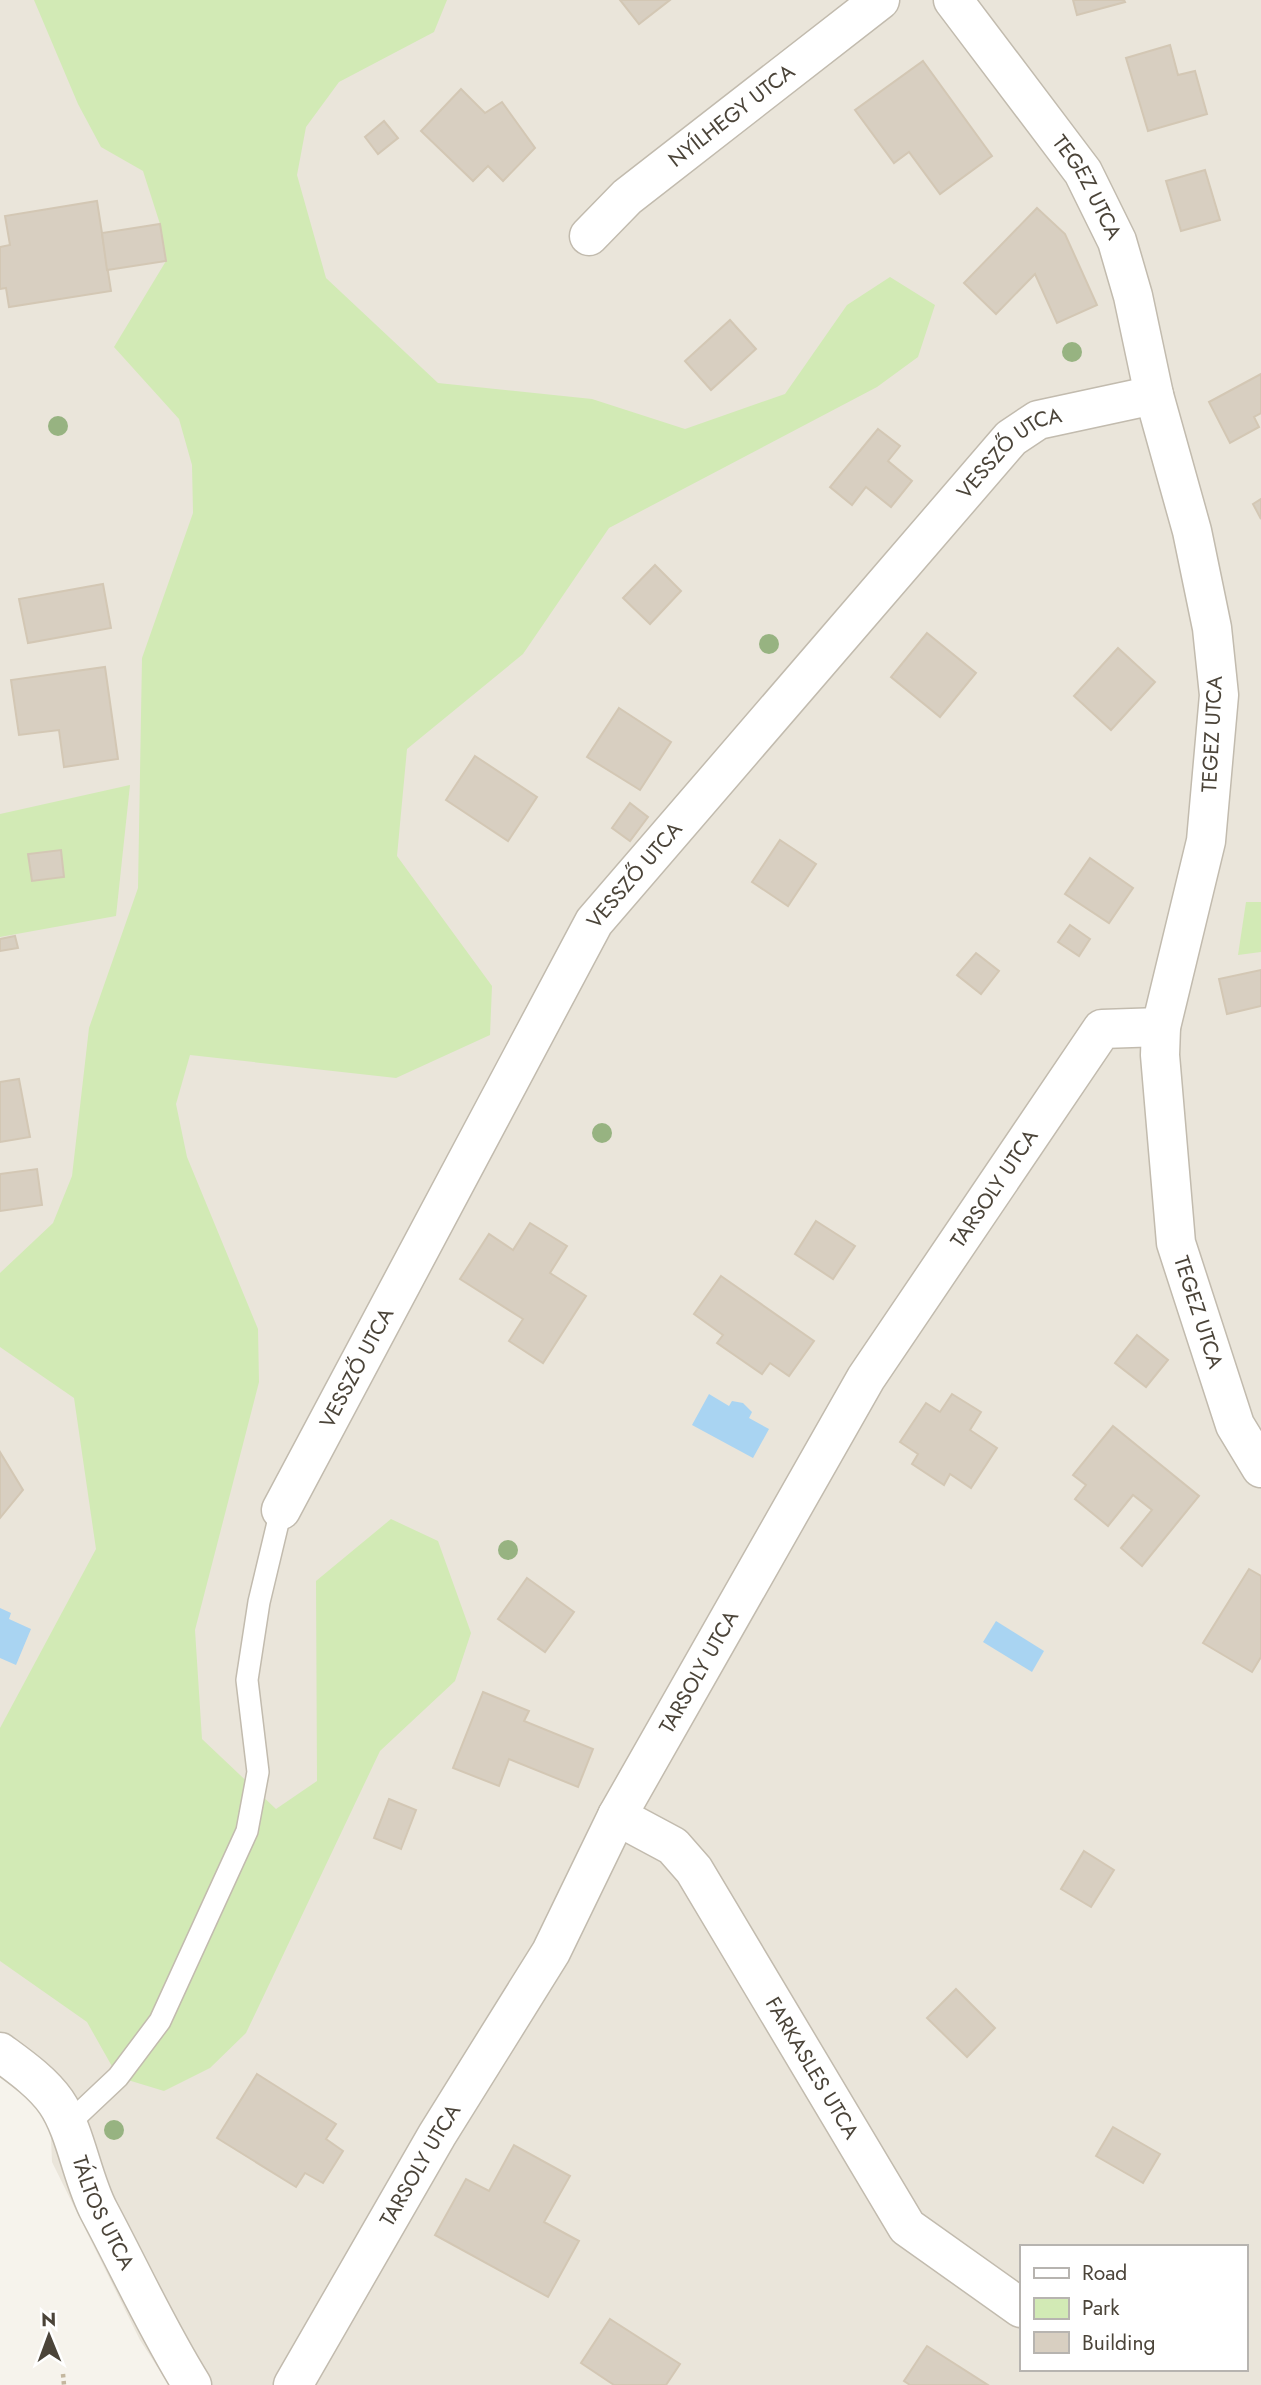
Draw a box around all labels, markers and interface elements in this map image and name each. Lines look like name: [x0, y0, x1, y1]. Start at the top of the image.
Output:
street label: NYÍLHEGY UTCA: [662, 57, 801, 174]
street label: TEGEZ UTCA: [1045, 129, 1129, 245]
street label: VESSZŐ UTCA: [950, 400, 1065, 506]
street label: TEGEZ UTCA: [1194, 675, 1230, 793]
street label: VESSZŐ UTCA: [580, 815, 689, 935]
street label: TARSOLY UTCA: [943, 1123, 1045, 1254]
street label: TEGEZ UTCA: [1166, 1252, 1231, 1372]
street label: VESSZŐ UTCA: [312, 1302, 401, 1433]
street label: TARSOLY UTCA: [652, 1605, 746, 1739]
street label: FARKASLES UTCA: [758, 1991, 866, 2145]
street label: TARSOLY UTCA: [373, 2098, 468, 2232]
street label: TÁLTOS UTCA: [65, 2152, 142, 2275]
legend: [1020, 2245, 1247, 2371]
text: Road: [1082, 2258, 1127, 2288]
text: Park: [1082, 2293, 1120, 2323]
north arrow: [14, 2301, 84, 2371]
text: N: [41, 2306, 56, 2333]
text: Building: [1082, 2328, 1155, 2358]

